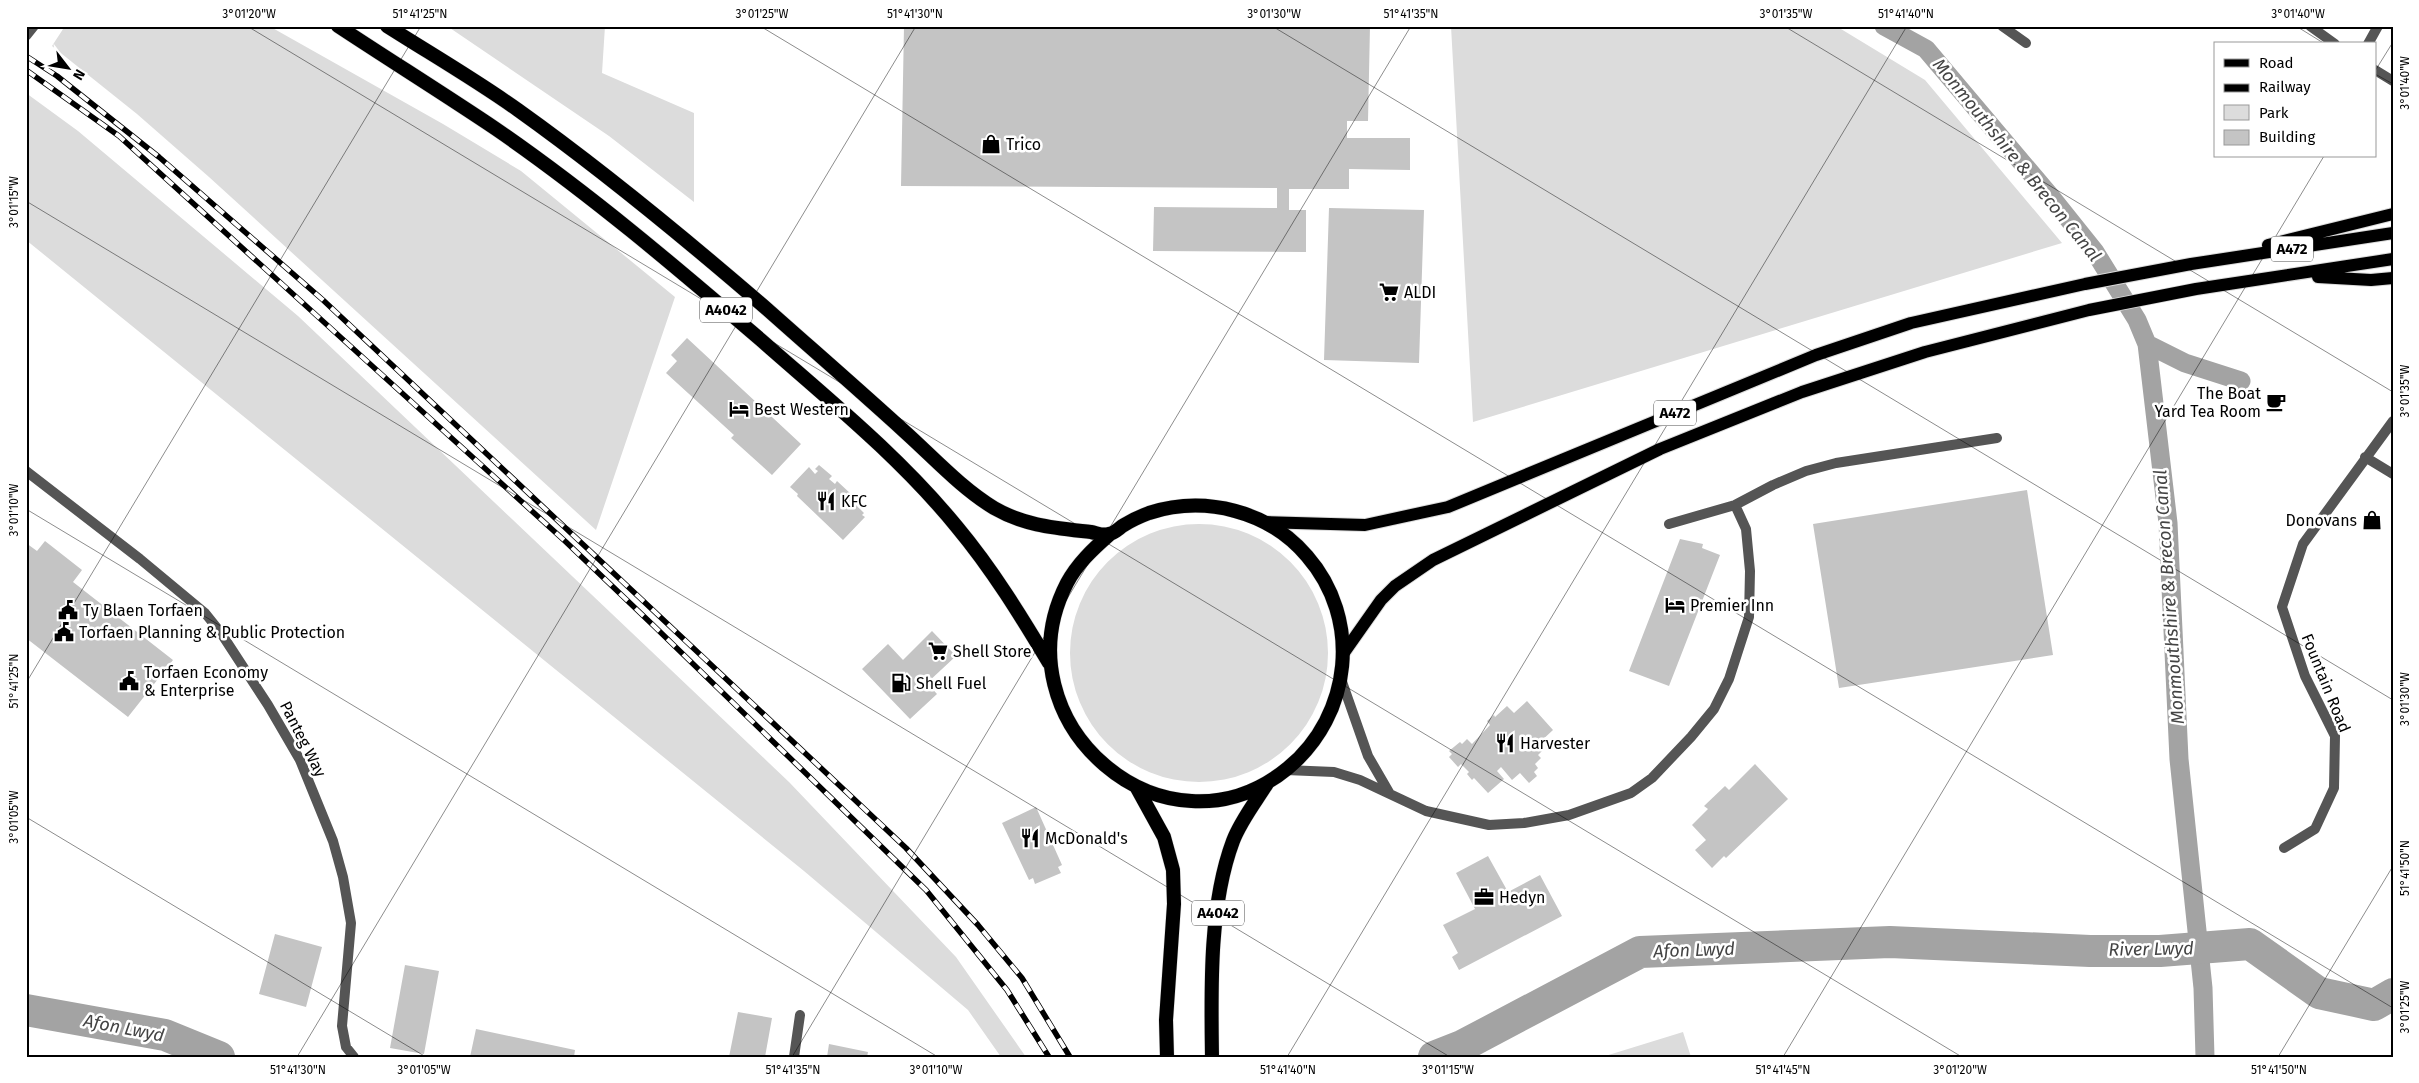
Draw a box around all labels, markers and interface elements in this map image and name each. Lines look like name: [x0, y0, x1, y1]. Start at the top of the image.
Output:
text: 3°01'20"W: [222, 7, 276, 21]
text: 51°41'25"N: [393, 7, 447, 21]
text: 3°01'25"W: [736, 7, 788, 21]
text: 51°41'30"N: [887, 7, 943, 21]
text: 3°01'30"W: [1247, 7, 1301, 21]
text: 51°41'35"N: [1383, 7, 1439, 21]
text: 3°01'35"W: [1760, 7, 1812, 21]
text: 51°41'40"N: [1878, 7, 1934, 21]
text: 3°01'40"W: [2271, 7, 2325, 21]
north arrow: [42, 42, 92, 92]
legend: [2214, 42, 2376, 158]
water label: Monmouthshire & Brecon Canal: [1928, 54, 2106, 266]
text: Road: [2259, 54, 2294, 72]
text: 3°01'40"W: [2398, 56, 2412, 110]
text: N: [69, 66, 88, 83]
text: Railway: [2259, 78, 2311, 96]
text: Park: [2259, 104, 2289, 122]
text: Building: [2259, 128, 2315, 146]
shop icon: Trico: [980, 133, 1002, 155]
place label: Trico: [1006, 135, 1041, 154]
text: 3°01'15"W: [7, 176, 21, 228]
road number: A472: [2271, 236, 2313, 262]
supermarket icon: ALDI: [1378, 281, 1400, 303]
place label: ALDI: [1404, 283, 1436, 302]
road number: A4042: [700, 298, 752, 322]
text: 3°01'35"W: [2398, 365, 2412, 417]
place label: The Boat Yard Tea Room: [2155, 384, 2261, 421]
cafe icon: The Boat Yard Tea Room: [2265, 391, 2287, 413]
hotel icon: Best Western: [728, 398, 750, 420]
place label: Best Western: [754, 400, 849, 419]
road number: A472: [1654, 400, 1696, 426]
water label: Monmouthshire & Brecon Canal: [2149, 469, 2189, 725]
text: 3°01'10"W: [7, 483, 21, 536]
restaurant icon: KFC: [815, 490, 837, 512]
place label: KFC: [841, 492, 867, 511]
shop icon: Donovans: [2361, 509, 2383, 531]
place label: Donovans: [2286, 511, 2357, 530]
hotel icon: Premier Inn: [1664, 594, 1686, 616]
place label: Premier Inn: [1690, 596, 1774, 615]
public building icon: Ty Blaen Torfaen: [57, 599, 79, 621]
place label: Ty Blaen Torfaen: [83, 601, 203, 620]
public building icon: Torfaen Planning & Public Protection: [53, 621, 75, 643]
place label: Torfaen Planning & Public Protection: [79, 623, 345, 642]
street label: Fountain Road: [2298, 631, 2354, 735]
supermarket icon: Shell Store: [927, 640, 949, 662]
place label: Shell Store: [953, 642, 1031, 661]
text: 51°41'25"N: [7, 654, 21, 708]
place label: Torfaen Economy & Enterprise: [144, 663, 268, 700]
public building icon: Torfaen Economy & Enterprise: [118, 670, 140, 692]
fuel station icon: Shell Fuel: [890, 672, 912, 694]
text: 3°01'30"W: [2398, 672, 2412, 726]
place label: Shell Fuel: [916, 674, 987, 693]
street label: Panteg Way: [276, 698, 330, 780]
restaurant icon: Harvester: [1494, 732, 1516, 754]
place label: Harvester: [1520, 734, 1591, 753]
text: 3°01'05"W: [7, 790, 21, 844]
restaurant icon: McDonald's: [1019, 827, 1041, 849]
place label: McDonald's: [1045, 829, 1128, 848]
text: 51°41'50"N: [2398, 840, 2412, 896]
office icon: Hedyn: [1473, 886, 1495, 908]
place label: Hedyn: [1499, 888, 1545, 907]
road number: A4042: [1192, 900, 1244, 926]
water label: River Lwyd: [2108, 937, 2194, 961]
water label: Afon Lwyd: [1652, 938, 1736, 962]
text: 3°01'25"W: [2398, 981, 2412, 1033]
water label: Afon Lwyd: [81, 1009, 167, 1047]
text: 51°41'30"N: [270, 1063, 326, 1077]
text: 3°01'05"W: [397, 1063, 451, 1077]
text: 51°41'35"N: [765, 1063, 821, 1077]
text: 3°01'10"W: [910, 1063, 963, 1077]
text: 51°41'40"N: [1260, 1063, 1316, 1077]
text: 3°01'15"W: [1422, 1063, 1474, 1077]
text: 51°41'45"N: [1756, 1063, 1810, 1077]
text: 3°01'20"W: [1933, 1063, 1987, 1077]
text: 51°41'50"N: [2251, 1063, 2307, 1077]

